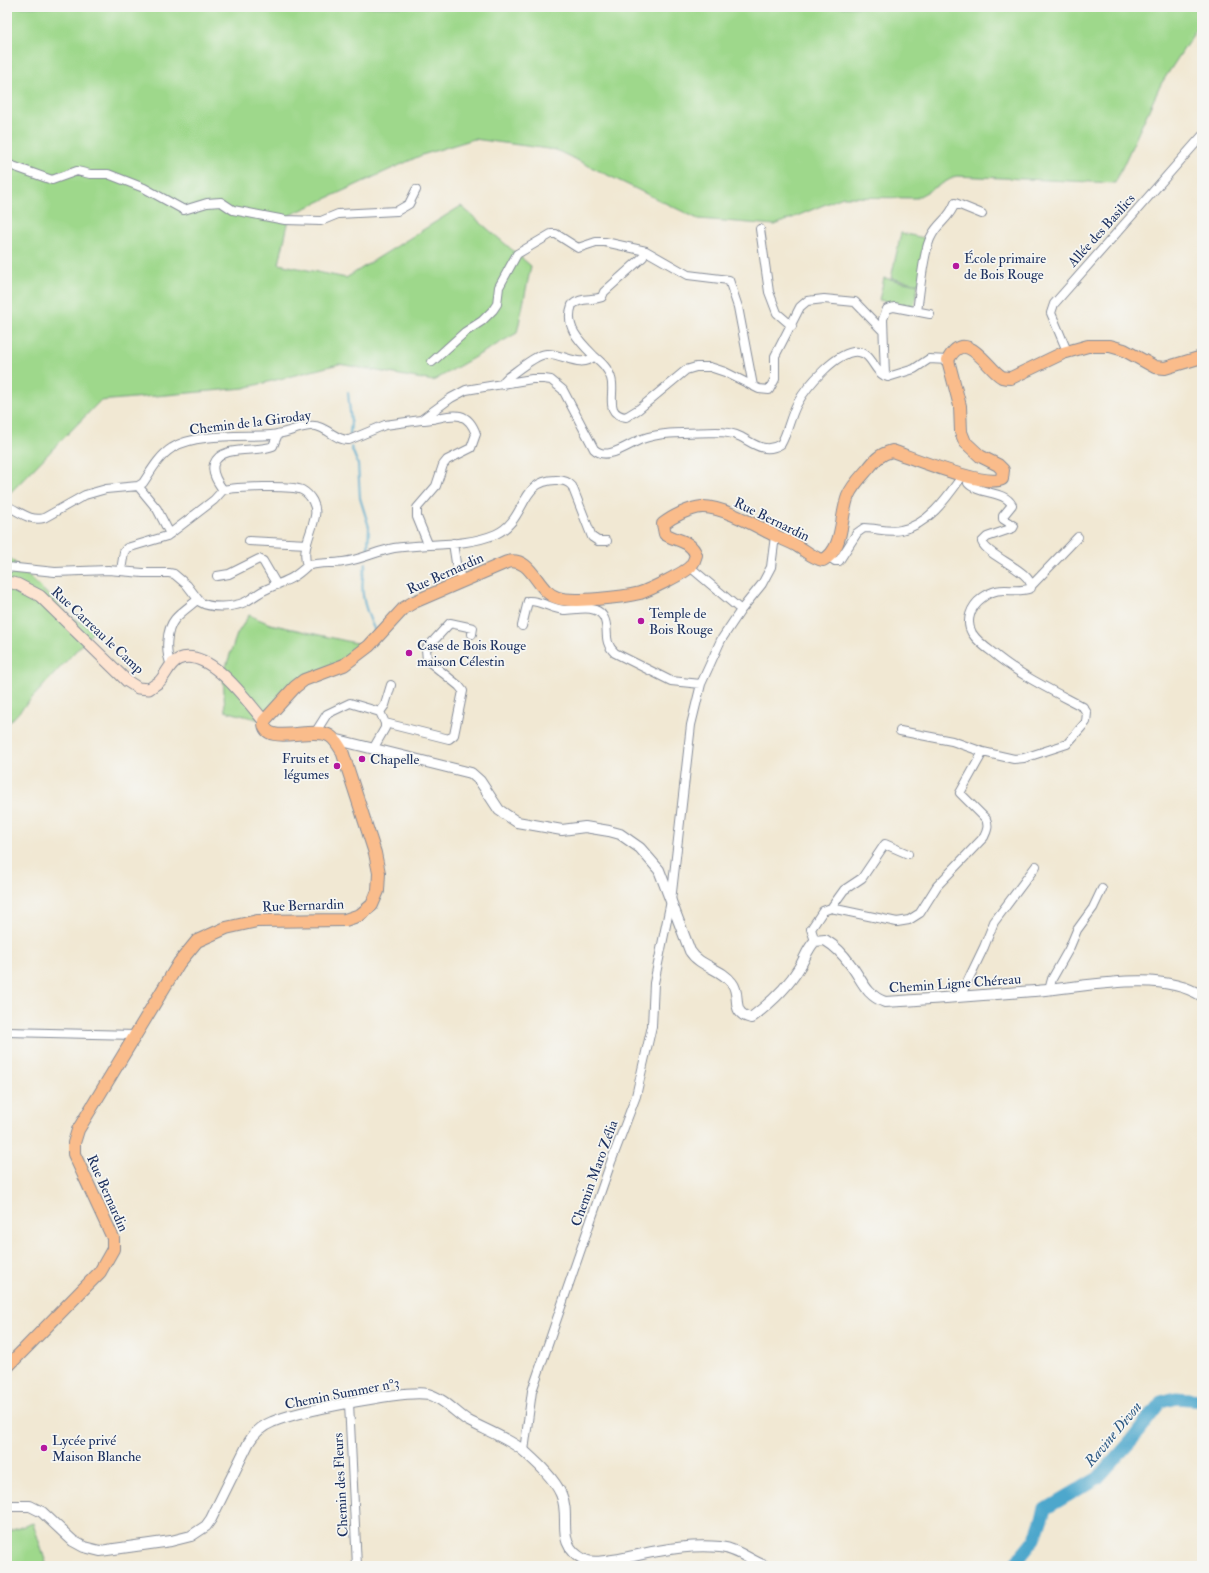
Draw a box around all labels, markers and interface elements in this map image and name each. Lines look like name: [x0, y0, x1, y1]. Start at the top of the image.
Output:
street label: Allée des Basilics: [1064, 190, 1139, 271]
place label: École primaire de Bois Rouge: [964, 250, 1046, 283]
marker: École primaire de Bois Rouge: [951, 261, 961, 271]
street label: Chemin de la Giroday: [188, 407, 313, 439]
street label: Rue Bernardin: [731, 494, 812, 545]
street label: Rue Bernardin: [404, 549, 486, 598]
street label: Rue Carreau le Camp: [47, 583, 147, 678]
place label: Temple de Bois Rouge: [649, 605, 713, 638]
marker: Temple de Bois Rouge: [636, 616, 646, 626]
place label: Case de Bois Rouge maison Célestin: [417, 637, 526, 670]
marker: Case de Bois Rouge maison Célestin: [404, 648, 414, 658]
place label: Fruits et légumes: [282, 750, 329, 783]
place label: Chapelle: [370, 751, 419, 769]
marker: Chapelle: [357, 754, 367, 764]
marker: Fruits et légumes: [332, 761, 342, 771]
street label: Rue Bernardin: [262, 896, 344, 915]
street label: Chemin Ligne Chéreau: [888, 970, 1022, 997]
street label: Chemin Maro Zélia: [567, 1118, 622, 1229]
street label: Rue Bernardin: [83, 1152, 132, 1234]
street label: Chemin Summer n°3: [283, 1374, 401, 1413]
water label: Ravine Divon: [1080, 1398, 1146, 1472]
place label: Lycée privé Maison Blanche: [52, 1432, 141, 1465]
street label: Chemin des Fleurs: [329, 1432, 352, 1537]
marker: Lycée privé Maison Blanche: [39, 1443, 49, 1453]

